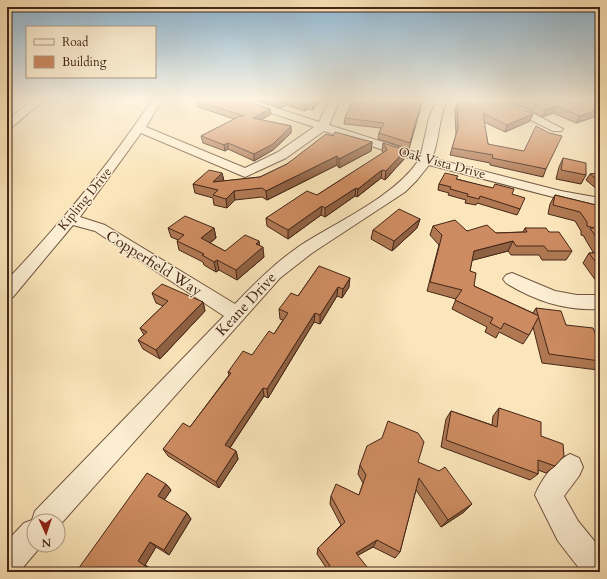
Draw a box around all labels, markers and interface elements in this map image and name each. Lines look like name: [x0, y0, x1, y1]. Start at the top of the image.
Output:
legend: [26, 26, 156, 78]
text: Road: [62, 34, 89, 50]
text: Building: [62, 54, 107, 70]
street label: Oak Vista Drive: [396, 143, 488, 183]
street label: Kipling Drive: [54, 163, 116, 235]
street label: Copperfield Way: [102, 225, 206, 301]
street label: Keane Drive: [211, 268, 281, 340]
north arrow: [26, 513, 66, 553]
text: N: [41, 535, 52, 550]

